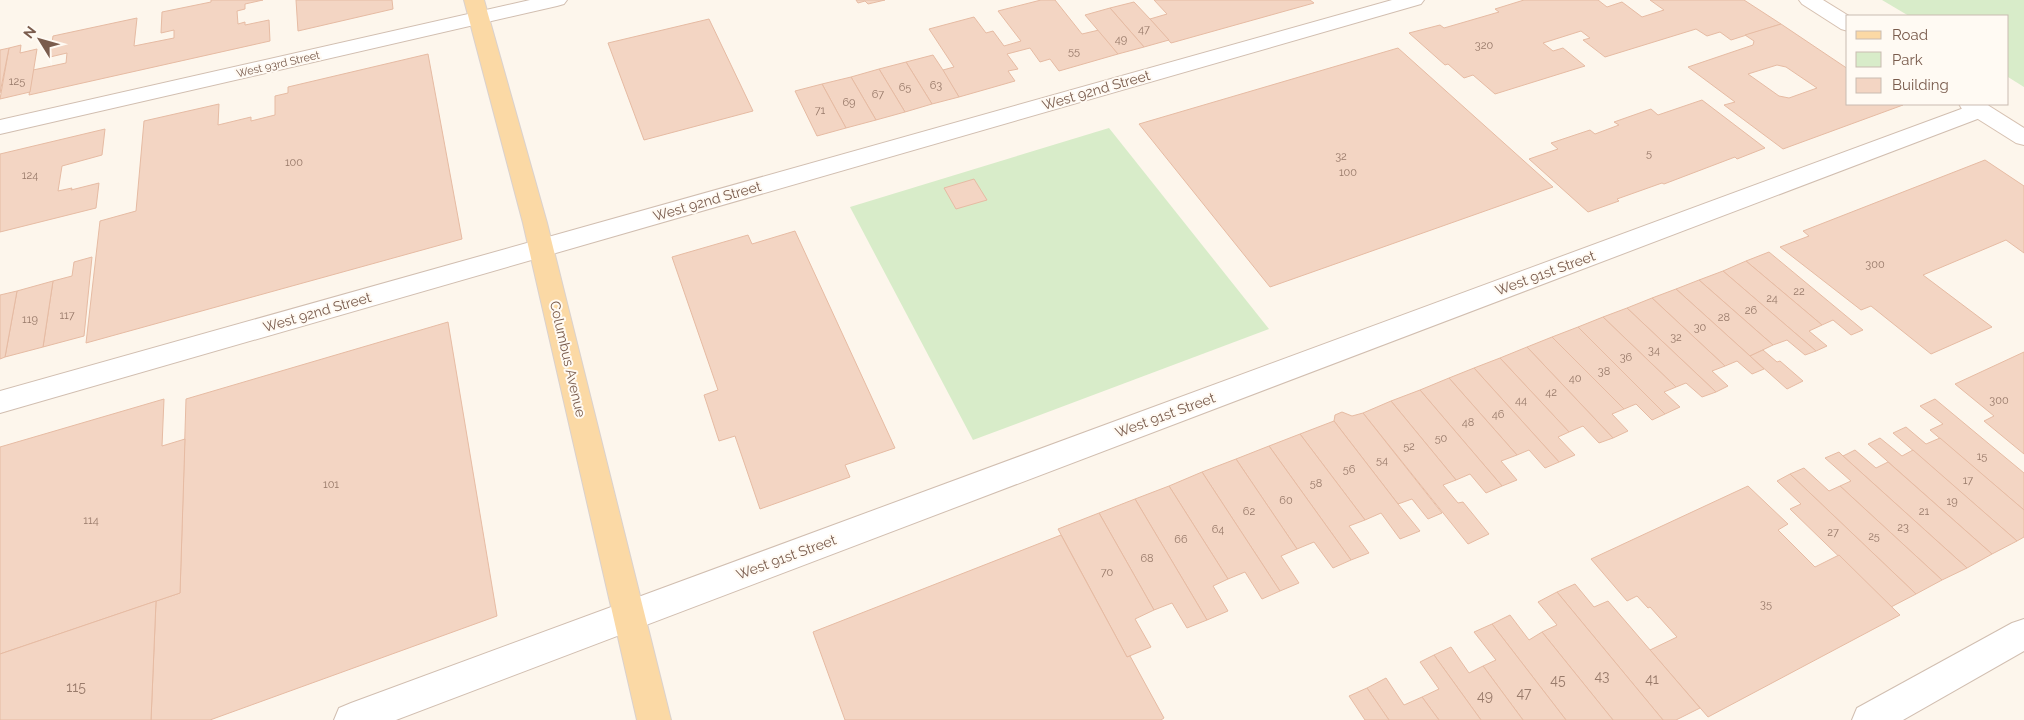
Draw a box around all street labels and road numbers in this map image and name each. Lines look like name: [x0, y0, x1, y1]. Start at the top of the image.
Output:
street label: West 93rd Street: [235, 49, 321, 80]
street label: West 92nd Street: [1040, 67, 1152, 113]
street label: West 92nd Street: [651, 178, 763, 224]
street label: West 91st Street: [1493, 247, 1597, 298]
street label: West 92nd Street: [261, 289, 373, 335]
street label: Columbus Avenue: [547, 299, 589, 419]
street label: West 91st Street: [1113, 389, 1217, 440]
street label: West 91st Street: [734, 531, 838, 582]

